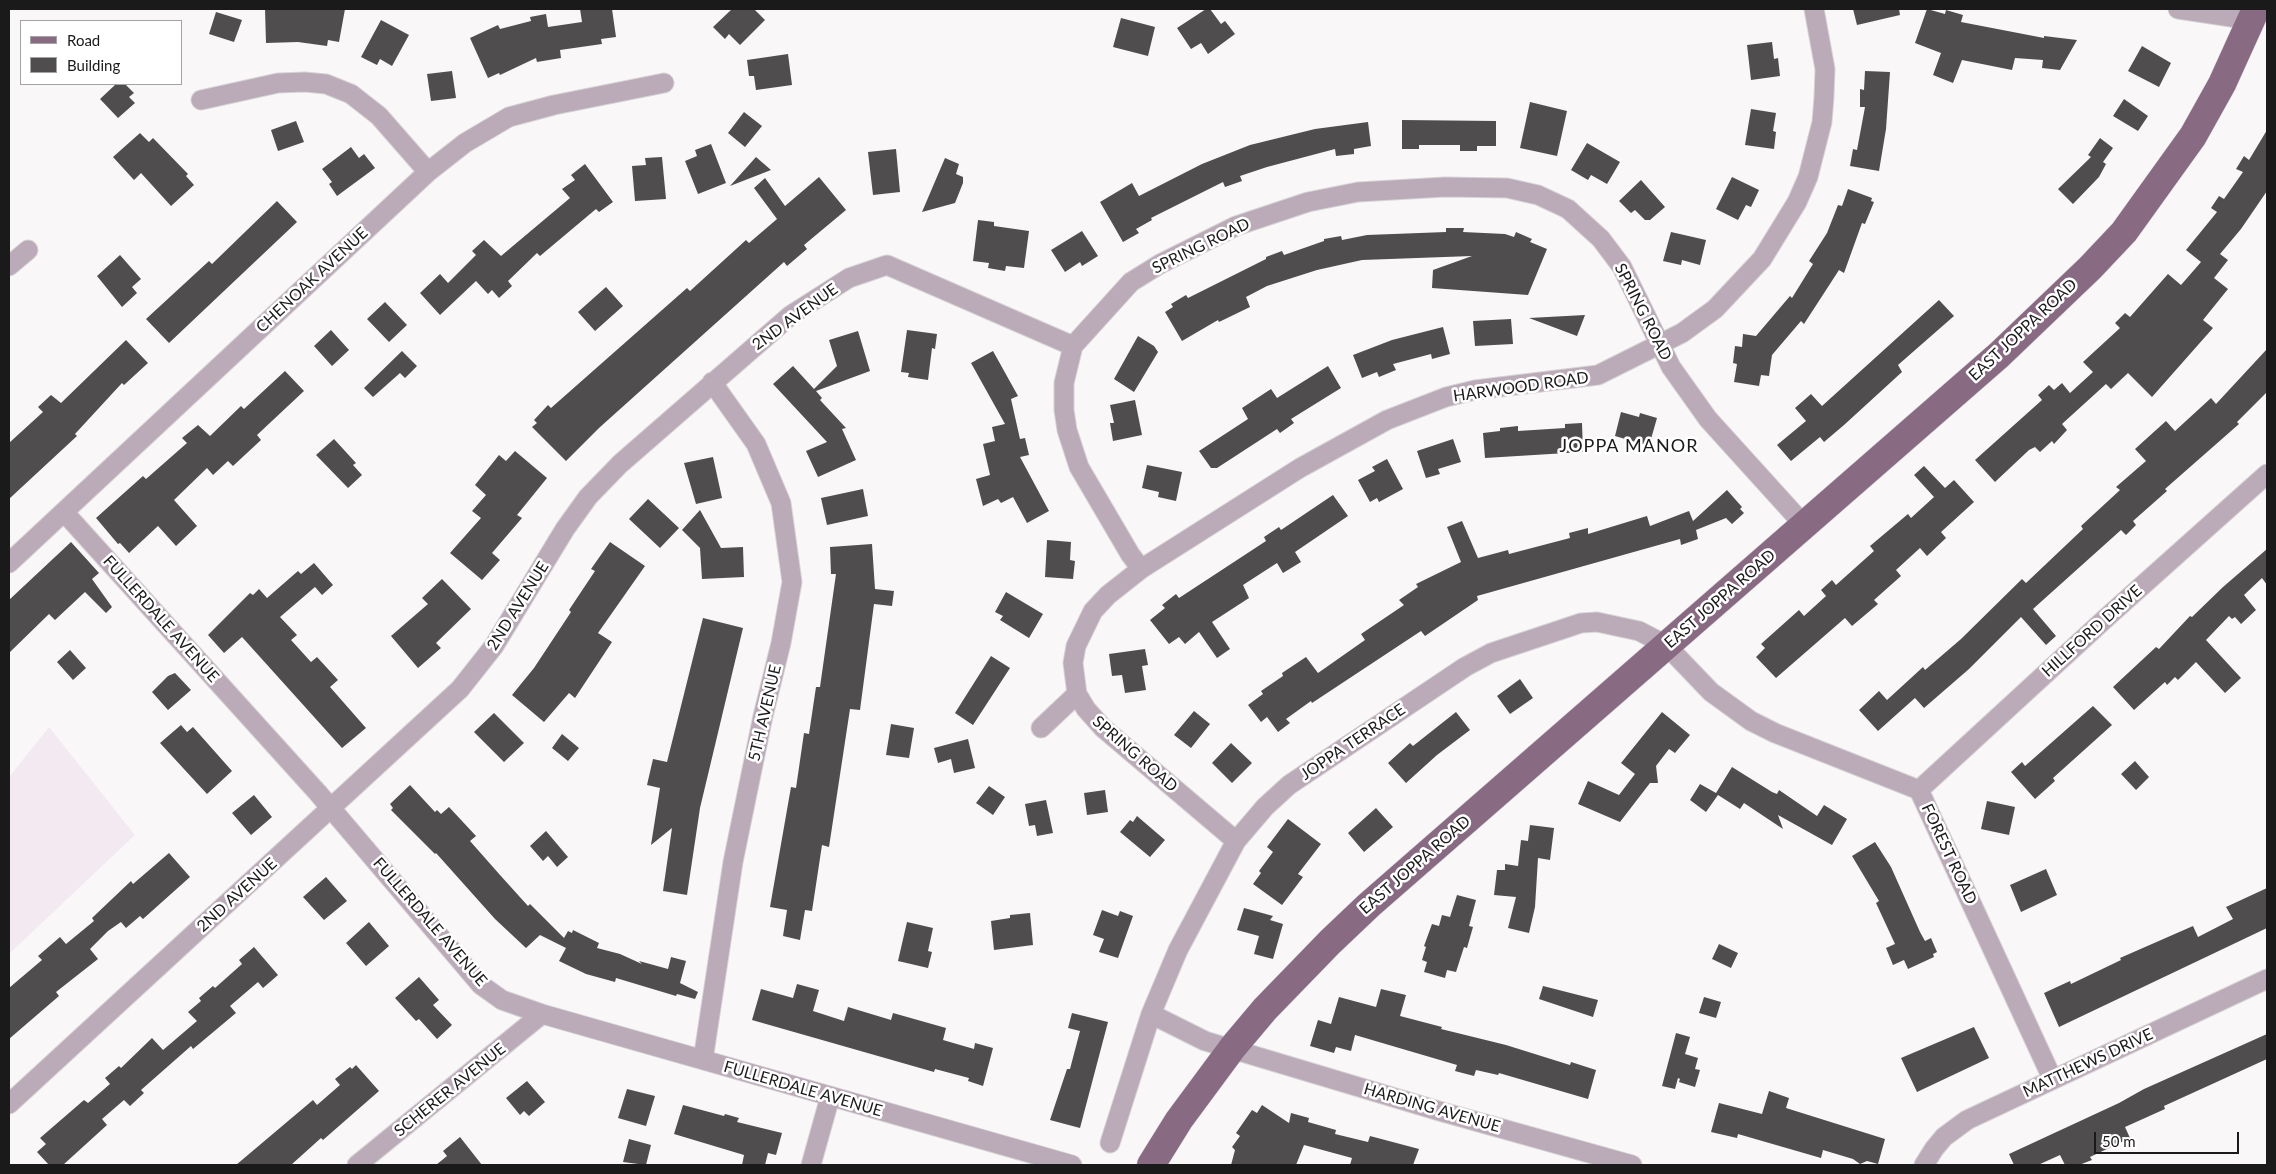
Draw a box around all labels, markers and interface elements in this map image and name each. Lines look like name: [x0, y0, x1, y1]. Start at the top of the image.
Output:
legend: [20, 20, 182, 85]
text: Road: [67, 31, 100, 49]
text: Building: [67, 56, 120, 74]
street label: SPRING ROAD: [1149, 214, 1253, 278]
street label: CHENOAK AVENUE: [252, 223, 372, 337]
street label: SPRING ROAD: [1610, 260, 1676, 364]
street label: EAST JOPPA ROAD: [1965, 275, 2081, 385]
street label: 2ND AVENUE: [748, 280, 842, 354]
street label: HARWOOD ROAD: [1452, 368, 1590, 406]
district label: JOPPA MANOR: [1558, 435, 1700, 457]
street label: EAST JOPPA ROAD: [1661, 546, 1779, 652]
street label: FULLERDALE AVENUE: [99, 552, 223, 686]
street label: 2ND AVENUE: [483, 558, 553, 654]
street label: HILLFORD DRIVE: [2038, 581, 2146, 681]
street label: 5TH AVENUE: [745, 663, 785, 763]
street label: JOPPA TERRACE: [1297, 700, 1409, 784]
street label: SPRING ROAD: [1089, 712, 1181, 796]
street label: FOREST ROAD: [1917, 801, 1981, 907]
street label: EAST JOPPA ROAD: [1356, 812, 1474, 918]
street label: 2ND AVENUE: [193, 854, 281, 936]
street label: FULLERDALE AVENUE: [369, 854, 491, 990]
street label: MATTHEWS DRIVE: [2020, 1025, 2156, 1101]
street label: SCHERER AVENUE: [391, 1039, 509, 1141]
street label: FULLERDALE AVENUE: [722, 1057, 884, 1121]
street label: HARDING AVENUE: [1362, 1079, 1502, 1137]
scale bar: [2096, 1122, 2241, 1154]
text: 50 m: [2102, 1132, 2136, 1150]

